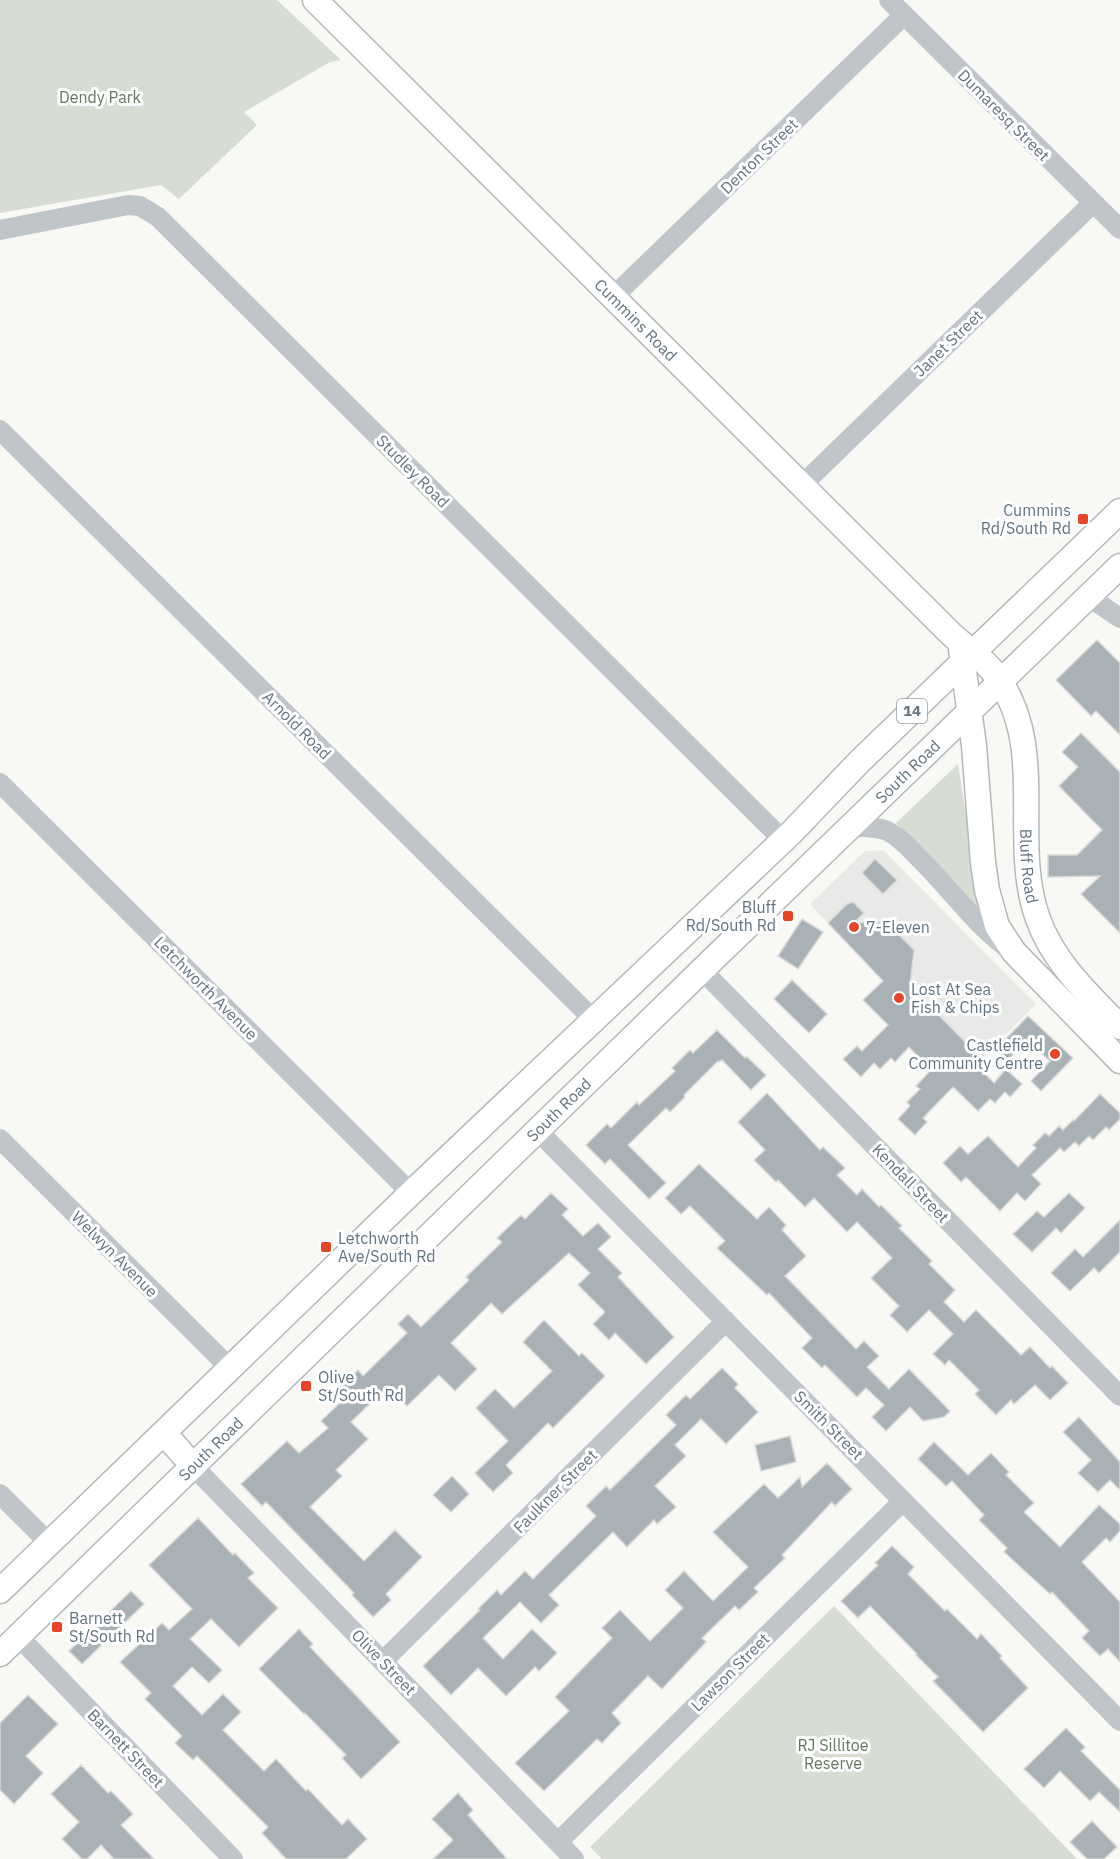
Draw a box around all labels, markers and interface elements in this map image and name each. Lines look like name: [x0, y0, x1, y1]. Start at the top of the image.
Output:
street label: Dumaresq Street: [954, 65, 1054, 165]
park label: Dendy Park: [59, 87, 142, 107]
street label: Denton Street: [716, 114, 802, 198]
street label: Cummins Road: [590, 274, 681, 365]
street label: Janet Street: [909, 305, 987, 381]
street label: Studley Road: [372, 430, 454, 512]
place label: Cummins Rd/South Rd: [981, 500, 1071, 538]
marker: Cummins Rd/South Rd: [1076, 512, 1090, 526]
street label: Arnold Road: [259, 687, 335, 763]
road number: 14: [897, 699, 927, 723]
street label: South Road: [871, 735, 944, 807]
street label: Bluff Road: [1016, 829, 1043, 905]
place label: Bluff Rd/South Rd: [686, 897, 776, 935]
marker: Bluff Rd/South Rd: [781, 909, 795, 923]
place label: 7-Eleven: [866, 917, 930, 937]
marker: 7-Eleven: [847, 920, 861, 934]
street label: Letchworth Avenue: [150, 932, 262, 1044]
place label: Lost At Sea Fish & Chips: [911, 979, 1000, 1017]
marker: Lost At Sea Fish & Chips: [892, 991, 906, 1005]
place label: Castlefield Community Centre: [909, 1035, 1043, 1073]
marker: Castlefield Community Centre: [1048, 1047, 1062, 1061]
street label: South Road: [522, 1074, 595, 1146]
street label: Kendall Street: [868, 1139, 954, 1227]
street label: Welwyn Avenue: [68, 1207, 162, 1301]
place label: Letchworth Ave/South Rd: [338, 1228, 435, 1266]
marker: Letchworth Ave/South Rd: [319, 1240, 333, 1254]
place label: Olive St/South Rd: [318, 1367, 404, 1405]
marker: Olive St/South Rd: [299, 1379, 313, 1393]
street label: Smith Street: [790, 1386, 868, 1464]
street label: South Road: [174, 1413, 247, 1485]
street label: Faulkner Street: [509, 1445, 601, 1537]
place label: Barnett St/South Rd: [69, 1608, 155, 1646]
marker: Barnett St/South Rd: [50, 1620, 64, 1634]
street label: Olive Street: [348, 1625, 420, 1699]
street label: Lawson Street: [687, 1629, 773, 1715]
street label: Barnett Street: [84, 1705, 168, 1791]
park label: RJ Sillitoe Reserve: [797, 1735, 869, 1773]

